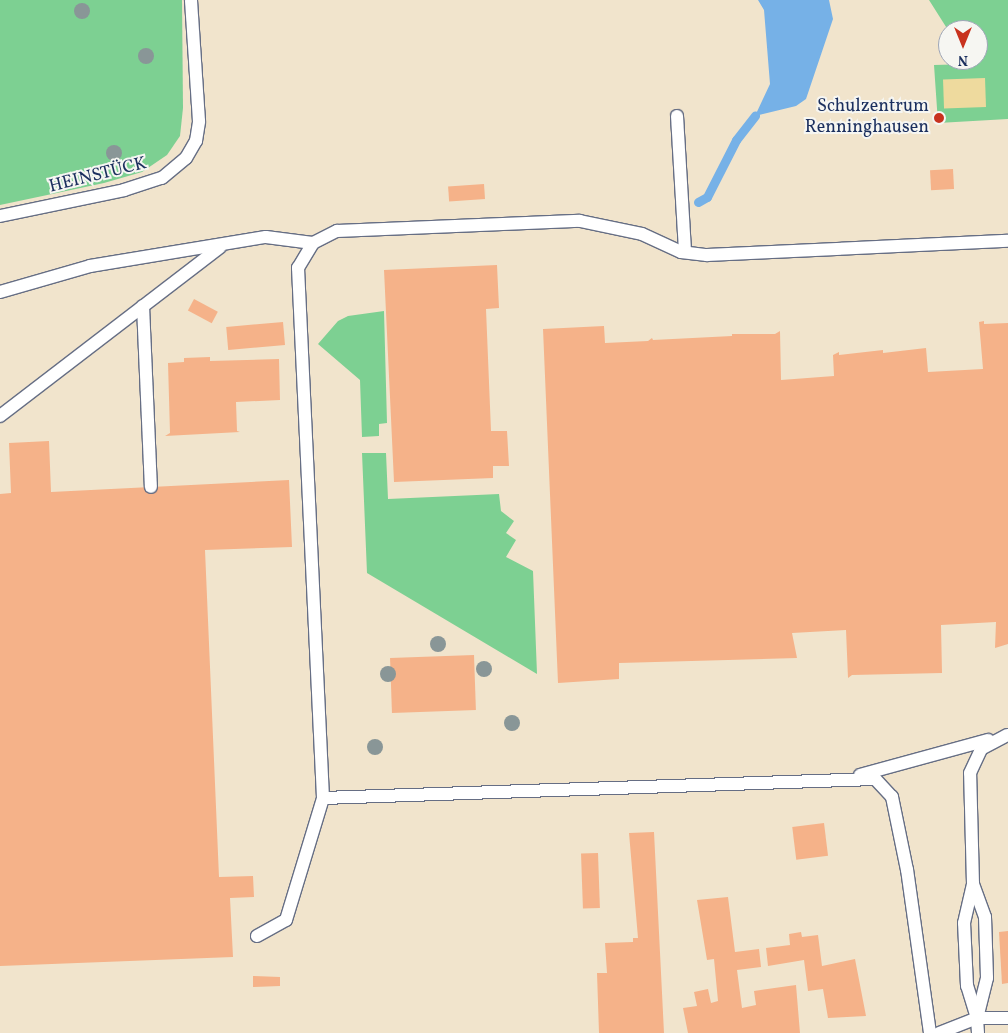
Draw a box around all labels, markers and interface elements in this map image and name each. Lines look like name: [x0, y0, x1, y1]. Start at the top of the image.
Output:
north arrow: [938, 20, 988, 70]
text: N: [958, 50, 968, 69]
place label: Schulzentrum Renninghausen: [805, 97, 929, 140]
marker: Schulzentrum Renninghausen: [933, 112, 945, 124]
street label: HEINSTÜCK: [47, 153, 149, 199]

